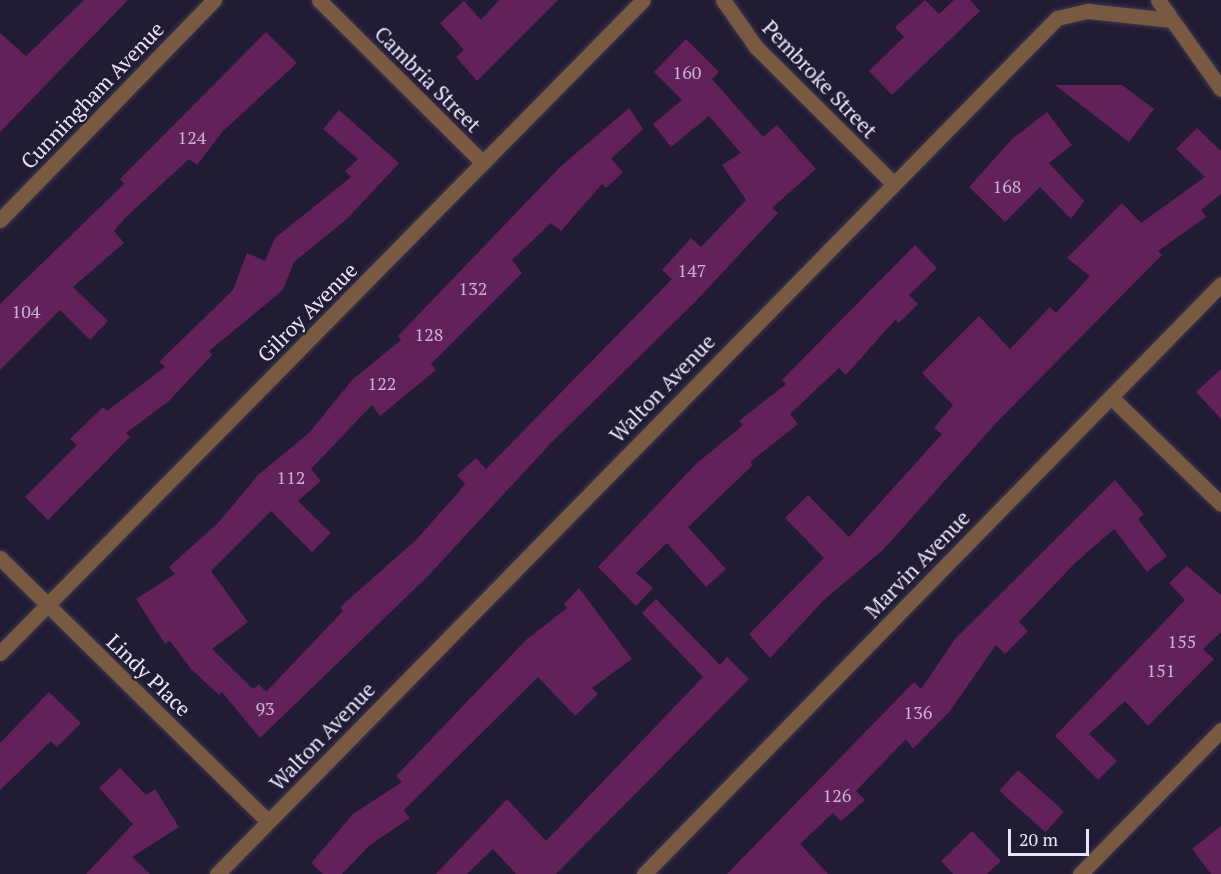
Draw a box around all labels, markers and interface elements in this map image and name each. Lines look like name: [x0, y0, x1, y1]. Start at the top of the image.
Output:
street label: Pembroke Street: [757, 15, 883, 143]
street label: Cunningham Avenue: [15, 16, 169, 174]
street label: Cambria Street: [370, 21, 486, 137]
house number: 160: [673, 61, 701, 83]
house number: 124: [178, 126, 206, 148]
house number: 168: [993, 175, 1021, 197]
street label: Gilroy Avenue: [252, 257, 362, 367]
house number: 147: [678, 259, 706, 281]
house number: 132: [459, 277, 487, 299]
house number: 104: [12, 300, 40, 322]
house number: 128: [415, 323, 443, 345]
street label: Walton Avenue: [604, 329, 720, 447]
house number: 122: [368, 372, 396, 394]
house number: 112: [277, 466, 305, 488]
street label: Marvin Avenue: [859, 505, 975, 623]
street label: Lindy Place: [102, 629, 196, 721]
house number: 155: [1168, 630, 1196, 652]
house number: 151: [1147, 659, 1175, 681]
street label: Walton Avenue: [264, 677, 380, 795]
house number: 93: [255, 697, 275, 719]
house number: 136: [904, 701, 932, 723]
house number: 126: [823, 784, 851, 806]
scale bar: [1011, 817, 1092, 855]
text: 20 m: [1019, 827, 1058, 851]

